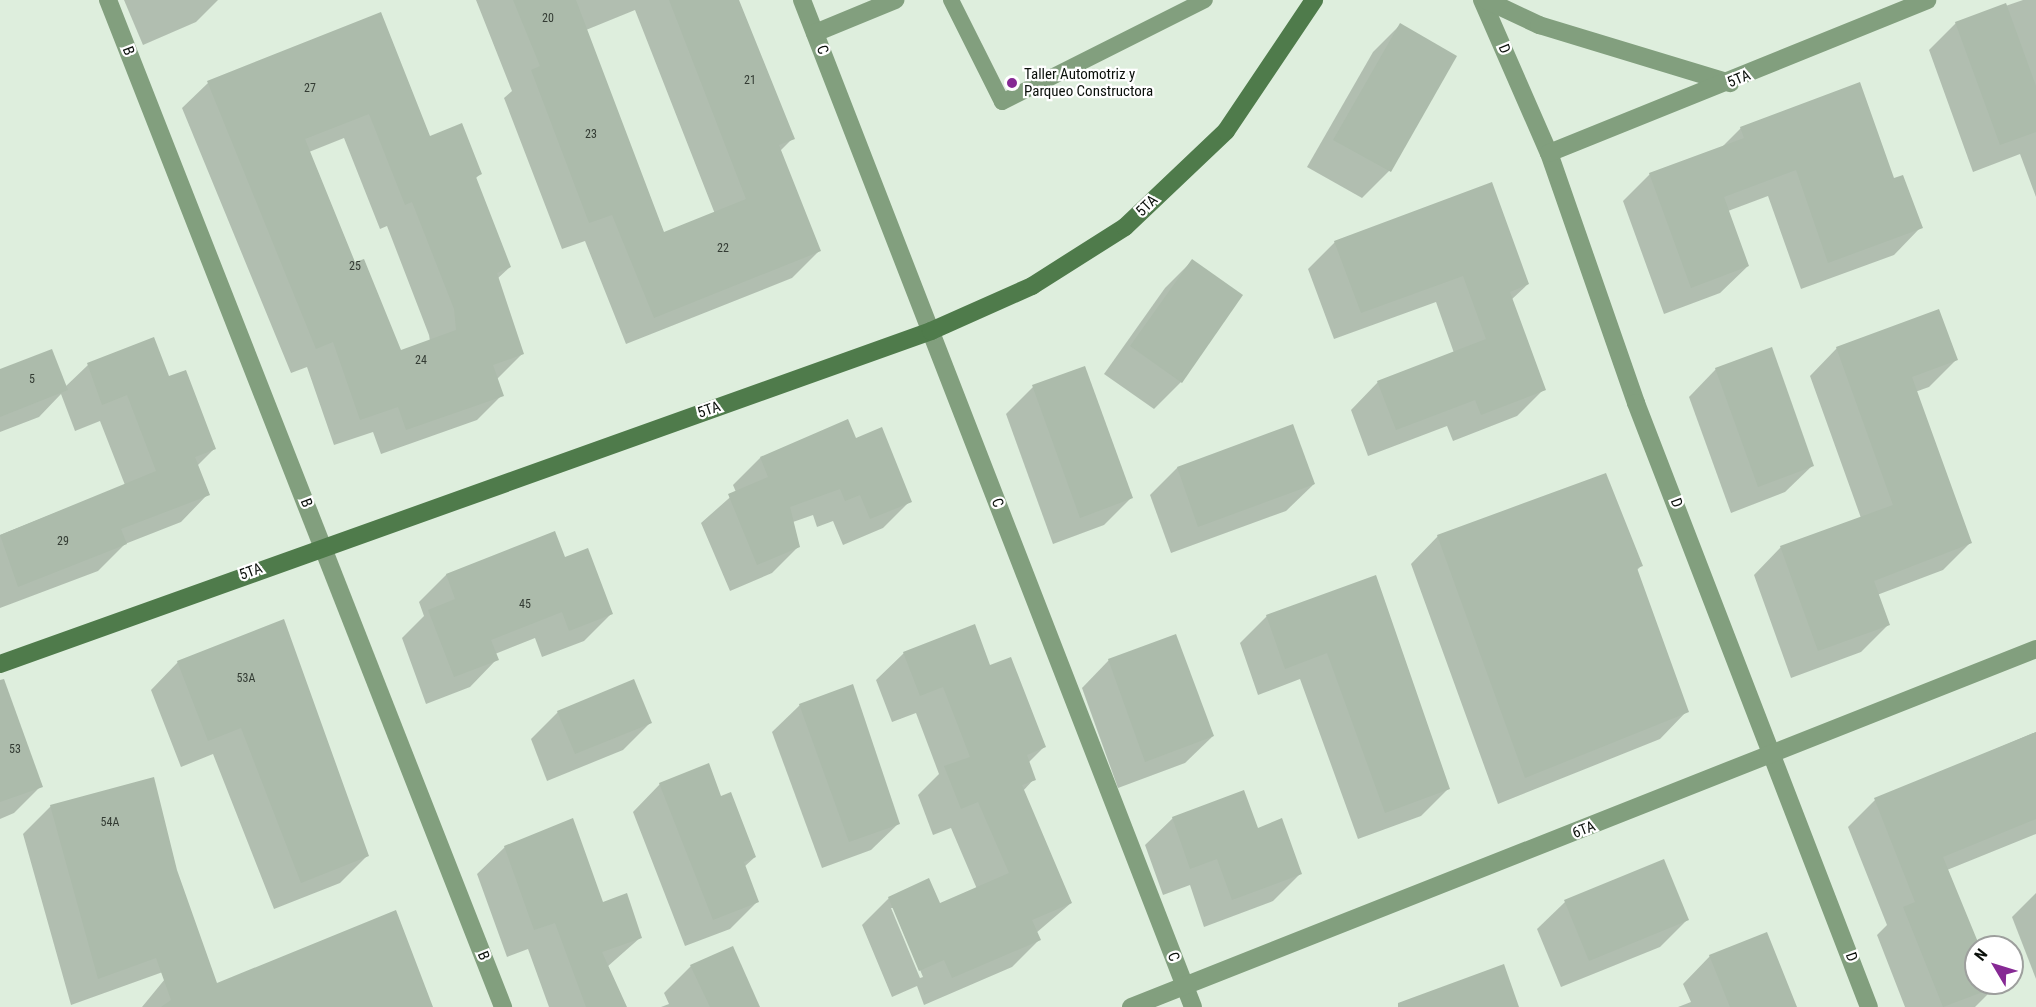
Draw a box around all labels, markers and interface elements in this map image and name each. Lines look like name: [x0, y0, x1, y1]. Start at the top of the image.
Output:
house number: 20: [542, 12, 554, 26]
street label: D: [1494, 42, 1514, 56]
street label: C: [812, 43, 832, 57]
street label: B: [118, 44, 138, 58]
place label: Taller Automotriz y Parqueo Constructora: [1024, 65, 1153, 100]
street label: 5TA: [1725, 66, 1753, 92]
house number: 21: [744, 74, 756, 88]
marker: Taller Automotriz y Parqueo Constructora: [1005, 76, 1019, 90]
house number: 27: [304, 82, 316, 96]
house number: 23: [585, 128, 597, 142]
street label: 5TA: [1132, 191, 1162, 221]
house number: 22: [717, 242, 729, 256]
house number: 25: [349, 260, 361, 274]
house number: 24: [415, 354, 427, 368]
house number: 5: [29, 373, 35, 387]
street label: 5TA: [695, 398, 723, 422]
street label: B: [296, 496, 316, 510]
street label: C: [987, 496, 1007, 510]
street label: D: [1666, 496, 1686, 510]
house number: 29: [57, 535, 69, 549]
street label: 5TA: [237, 560, 265, 584]
house number: 45: [519, 598, 531, 612]
house number: 53A: [237, 672, 255, 686]
house number: 53: [9, 743, 21, 757]
house number: 54A: [101, 816, 119, 830]
street label: 6TA: [1570, 817, 1598, 843]
north arrow: [1964, 935, 2024, 995]
text: N: [1970, 945, 1991, 965]
street label: B: [473, 949, 493, 963]
street label: C: [1163, 950, 1183, 964]
street label: D: [1841, 950, 1861, 964]

